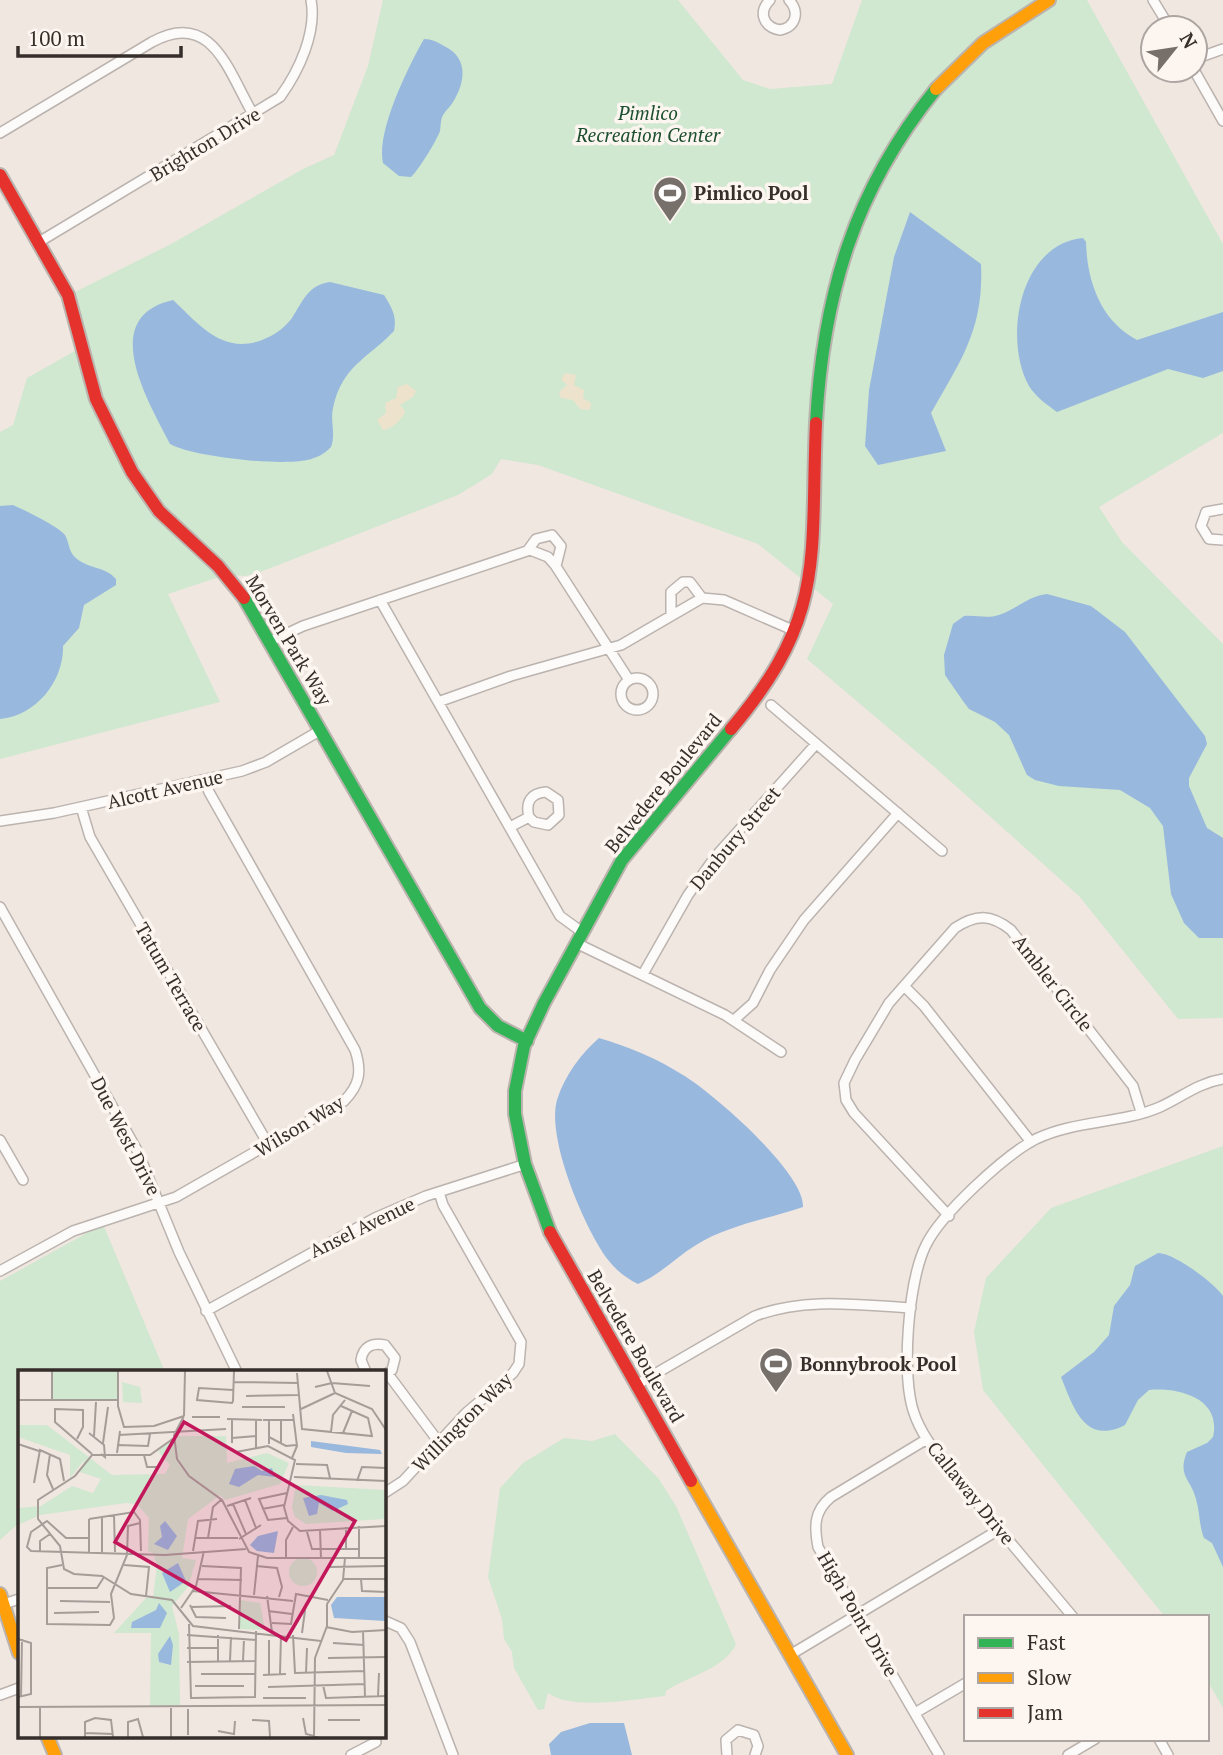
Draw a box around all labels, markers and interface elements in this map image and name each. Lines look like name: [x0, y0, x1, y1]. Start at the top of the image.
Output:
scale bar: [18, 14, 180, 58]
north arrow: [1139, 14, 1209, 84]
text: 100 m: [28, 24, 85, 52]
text: N: [1175, 28, 1204, 53]
park label: Pimlico Recreation Center: [575, 100, 721, 147]
street label: Brighton Drive: [145, 101, 265, 186]
sports icon: Pimlico Pool: [651, 174, 689, 223]
place label: Pimlico Pool: [694, 180, 808, 205]
street label: Morven Park Way: [241, 570, 338, 710]
street label: Belvedere Boulevard: [599, 707, 727, 858]
street label: Alcott Avenue: [105, 763, 225, 814]
street label: Danbury Street: [684, 781, 785, 895]
street label: Tatum Terrace: [130, 918, 213, 1036]
street label: Ambler Circle: [1008, 929, 1099, 1036]
street label: Due West Drive: [86, 1072, 167, 1199]
street label: Wilson Way: [250, 1089, 348, 1162]
street label: Ansel Avenue: [305, 1190, 419, 1263]
street label: Belvedere Boulevard: [582, 1265, 691, 1427]
sports icon: Bonnybrook Pool: [757, 1345, 795, 1394]
place label: Bonnybrook Pool: [800, 1351, 957, 1376]
street label: Willington Way: [406, 1366, 517, 1477]
inset map: [18, 1370, 385, 1738]
street label: Callaway Drive: [922, 1436, 1021, 1549]
street label: High Point Drive: [812, 1547, 904, 1681]
legend: [964, 1615, 1209, 1741]
text: Fast: [1027, 1628, 1066, 1656]
text: Slow: [1027, 1663, 1072, 1691]
text: Jam: [1027, 1698, 1063, 1726]

